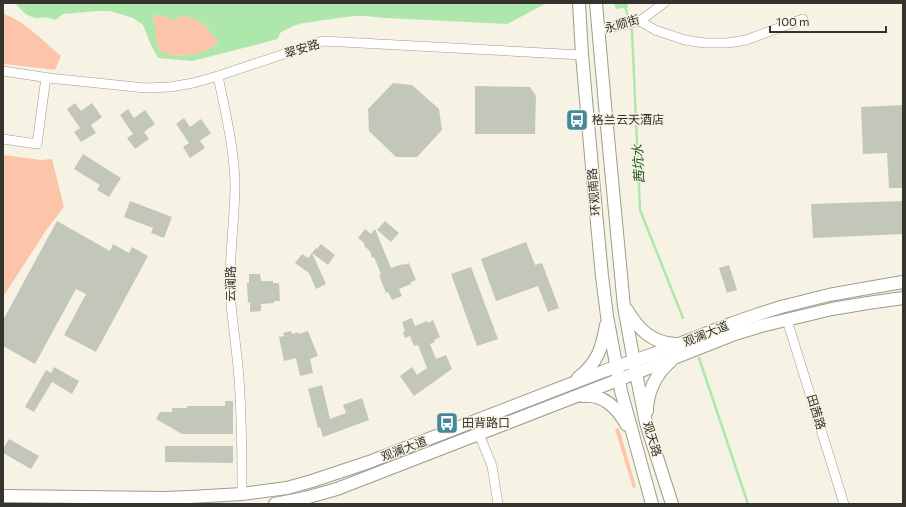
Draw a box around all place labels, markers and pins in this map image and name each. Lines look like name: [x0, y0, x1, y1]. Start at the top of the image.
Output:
bus stop icon: 格兰云天酒店: [564, 107, 590, 133]
place label: 格兰云天酒店: [592, 112, 664, 126]
bus stop icon: 田背路口: [434, 410, 460, 436]
place label: 田背路口: [462, 415, 510, 429]

